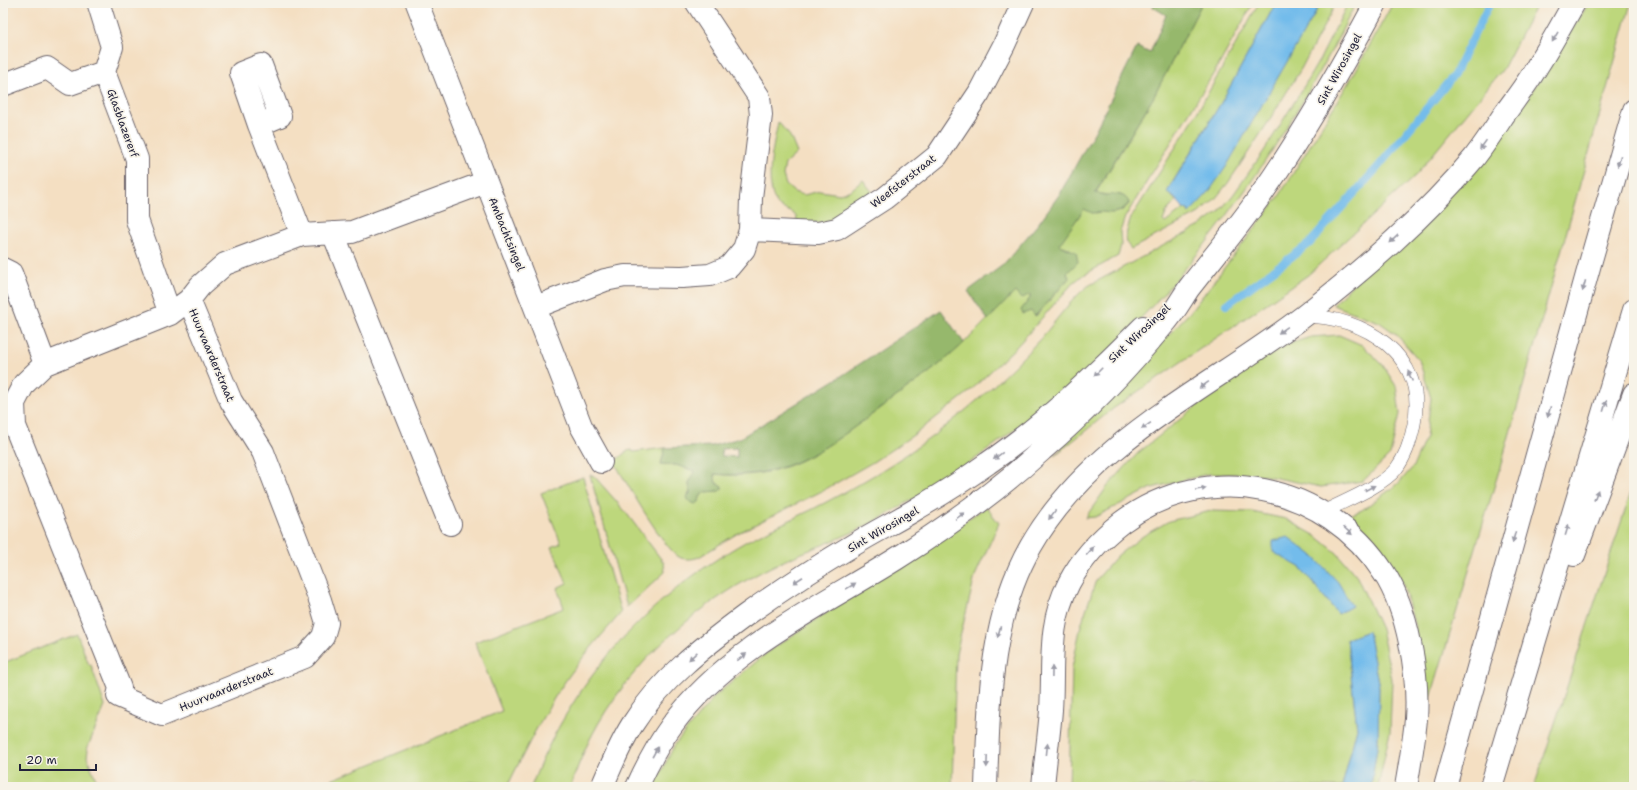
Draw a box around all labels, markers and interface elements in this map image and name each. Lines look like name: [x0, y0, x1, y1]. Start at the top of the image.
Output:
street label: Sint Wirosingel: [1314, 30, 1366, 108]
one-way arrow: [1552, 31, 1558, 43]
street label: Glasblazererf: [103, 87, 142, 161]
one-way arrow: [1479, 140, 1487, 150]
street label: Weefsterstraat: [867, 151, 939, 212]
one-way arrow: [1616, 156, 1622, 168]
street label: Ambachtsingel: [485, 195, 528, 274]
one-way arrow: [1389, 235, 1399, 244]
one-way arrow: [1581, 281, 1587, 293]
street label: Sint Wirosingel: [1105, 300, 1174, 366]
street label: Huurvaarderstraat: [185, 306, 238, 404]
one-way arrow: [1277, 326, 1288, 334]
one-way arrow: [1093, 367, 1103, 377]
one-way arrow: [1407, 370, 1413, 382]
one-way arrow: [1199, 381, 1209, 389]
one-way arrow: [1602, 399, 1608, 411]
one-way arrow: [1546, 406, 1552, 418]
one-way arrow: [1140, 422, 1151, 430]
one-way arrow: [993, 451, 1004, 460]
one-way arrow: [1364, 485, 1376, 491]
one-way arrow: [1195, 486, 1207, 492]
one-way arrow: [1594, 489, 1600, 501]
street label: Sint Wirosingel: [845, 503, 922, 556]
one-way arrow: [1048, 509, 1056, 520]
one-way arrow: [955, 512, 965, 520]
one-way arrow: [1564, 524, 1570, 536]
one-way arrow: [1343, 526, 1353, 536]
one-way arrow: [1511, 531, 1517, 543]
one-way arrow: [1086, 546, 1095, 556]
one-way arrow: [793, 576, 803, 584]
one-way arrow: [846, 582, 856, 590]
one-way arrow: [996, 626, 1002, 638]
one-way arrow: [688, 652, 698, 661]
one-way arrow: [736, 652, 747, 661]
street label: Huurvaarderstraat: [177, 664, 276, 715]
one-way arrow: [1049, 665, 1055, 678]
one-way arrow: [1044, 743, 1050, 755]
scale bar: [20, 746, 96, 772]
one-way arrow: [651, 746, 658, 758]
text: 20 m: [26, 752, 57, 768]
one-way arrow: [984, 756, 990, 769]

